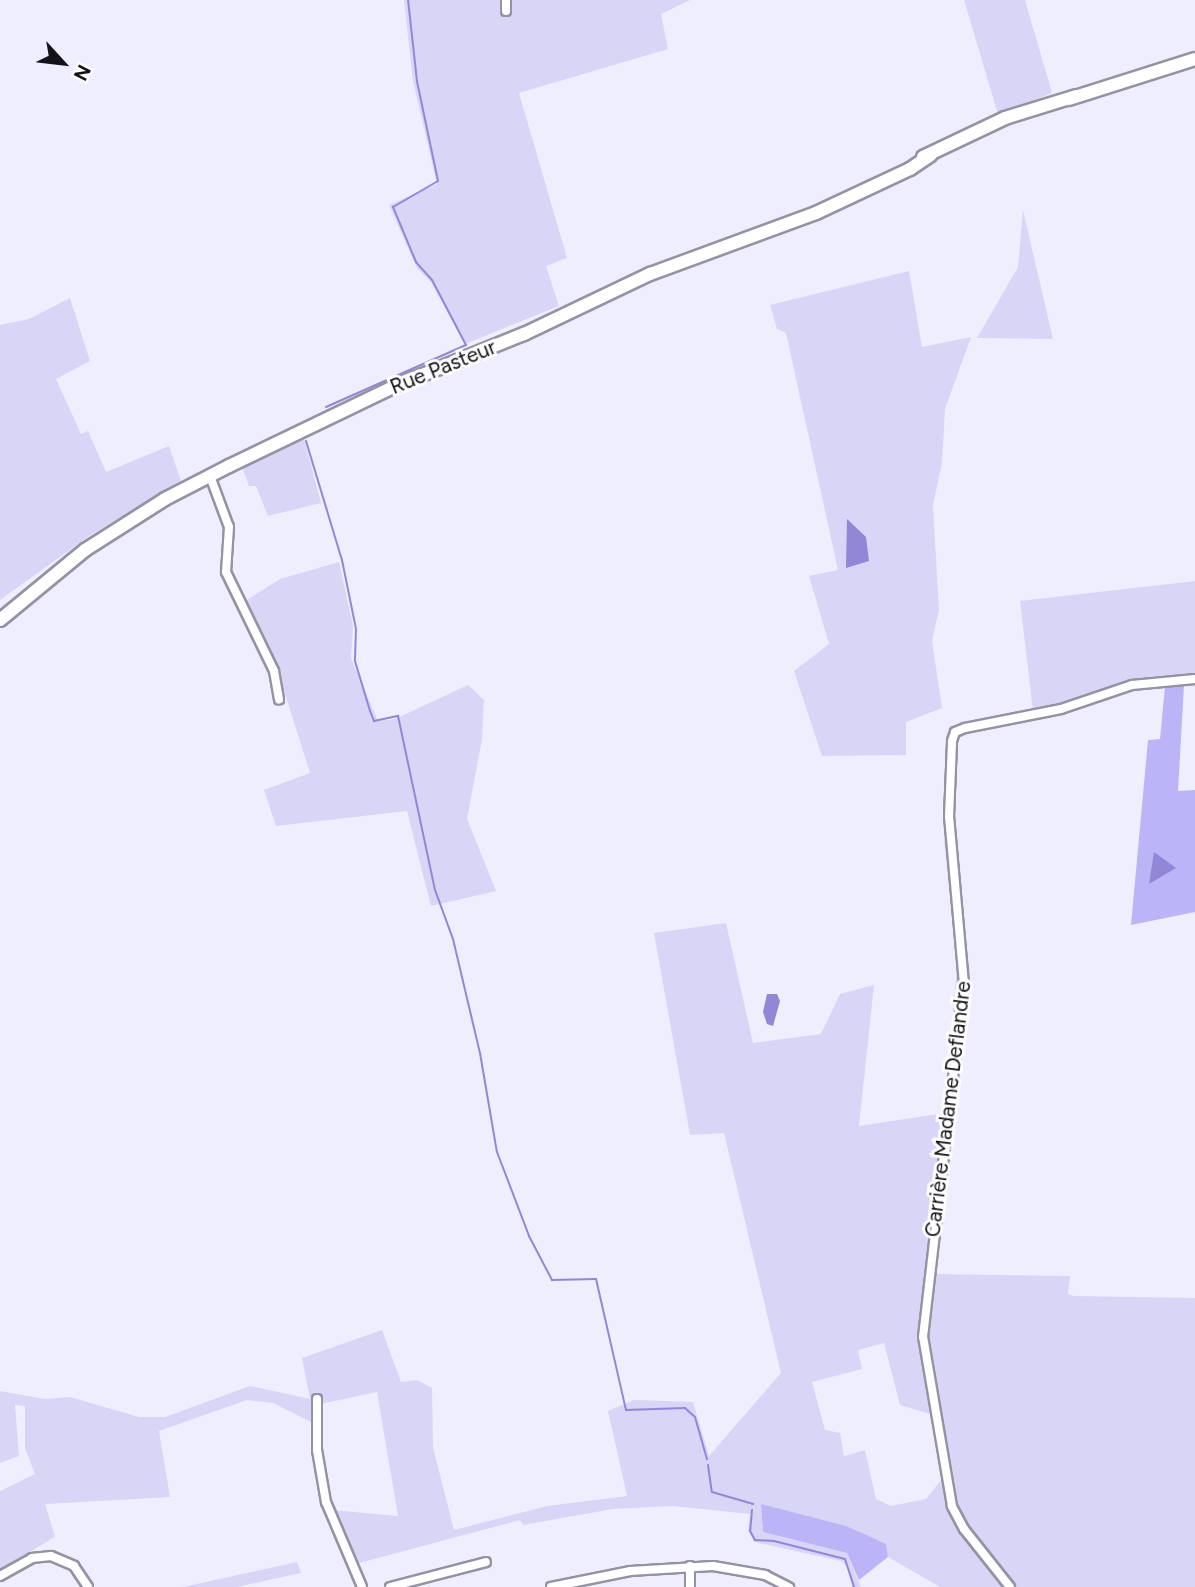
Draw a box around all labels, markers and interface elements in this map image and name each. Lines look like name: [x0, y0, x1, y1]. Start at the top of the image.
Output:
north arrow: [28, 28, 98, 98]
text: N: [69, 61, 96, 85]
street label: Rue Pasteur: [386, 334, 500, 400]
street label: Carrière Madame Deflandre: [920, 980, 976, 1238]

